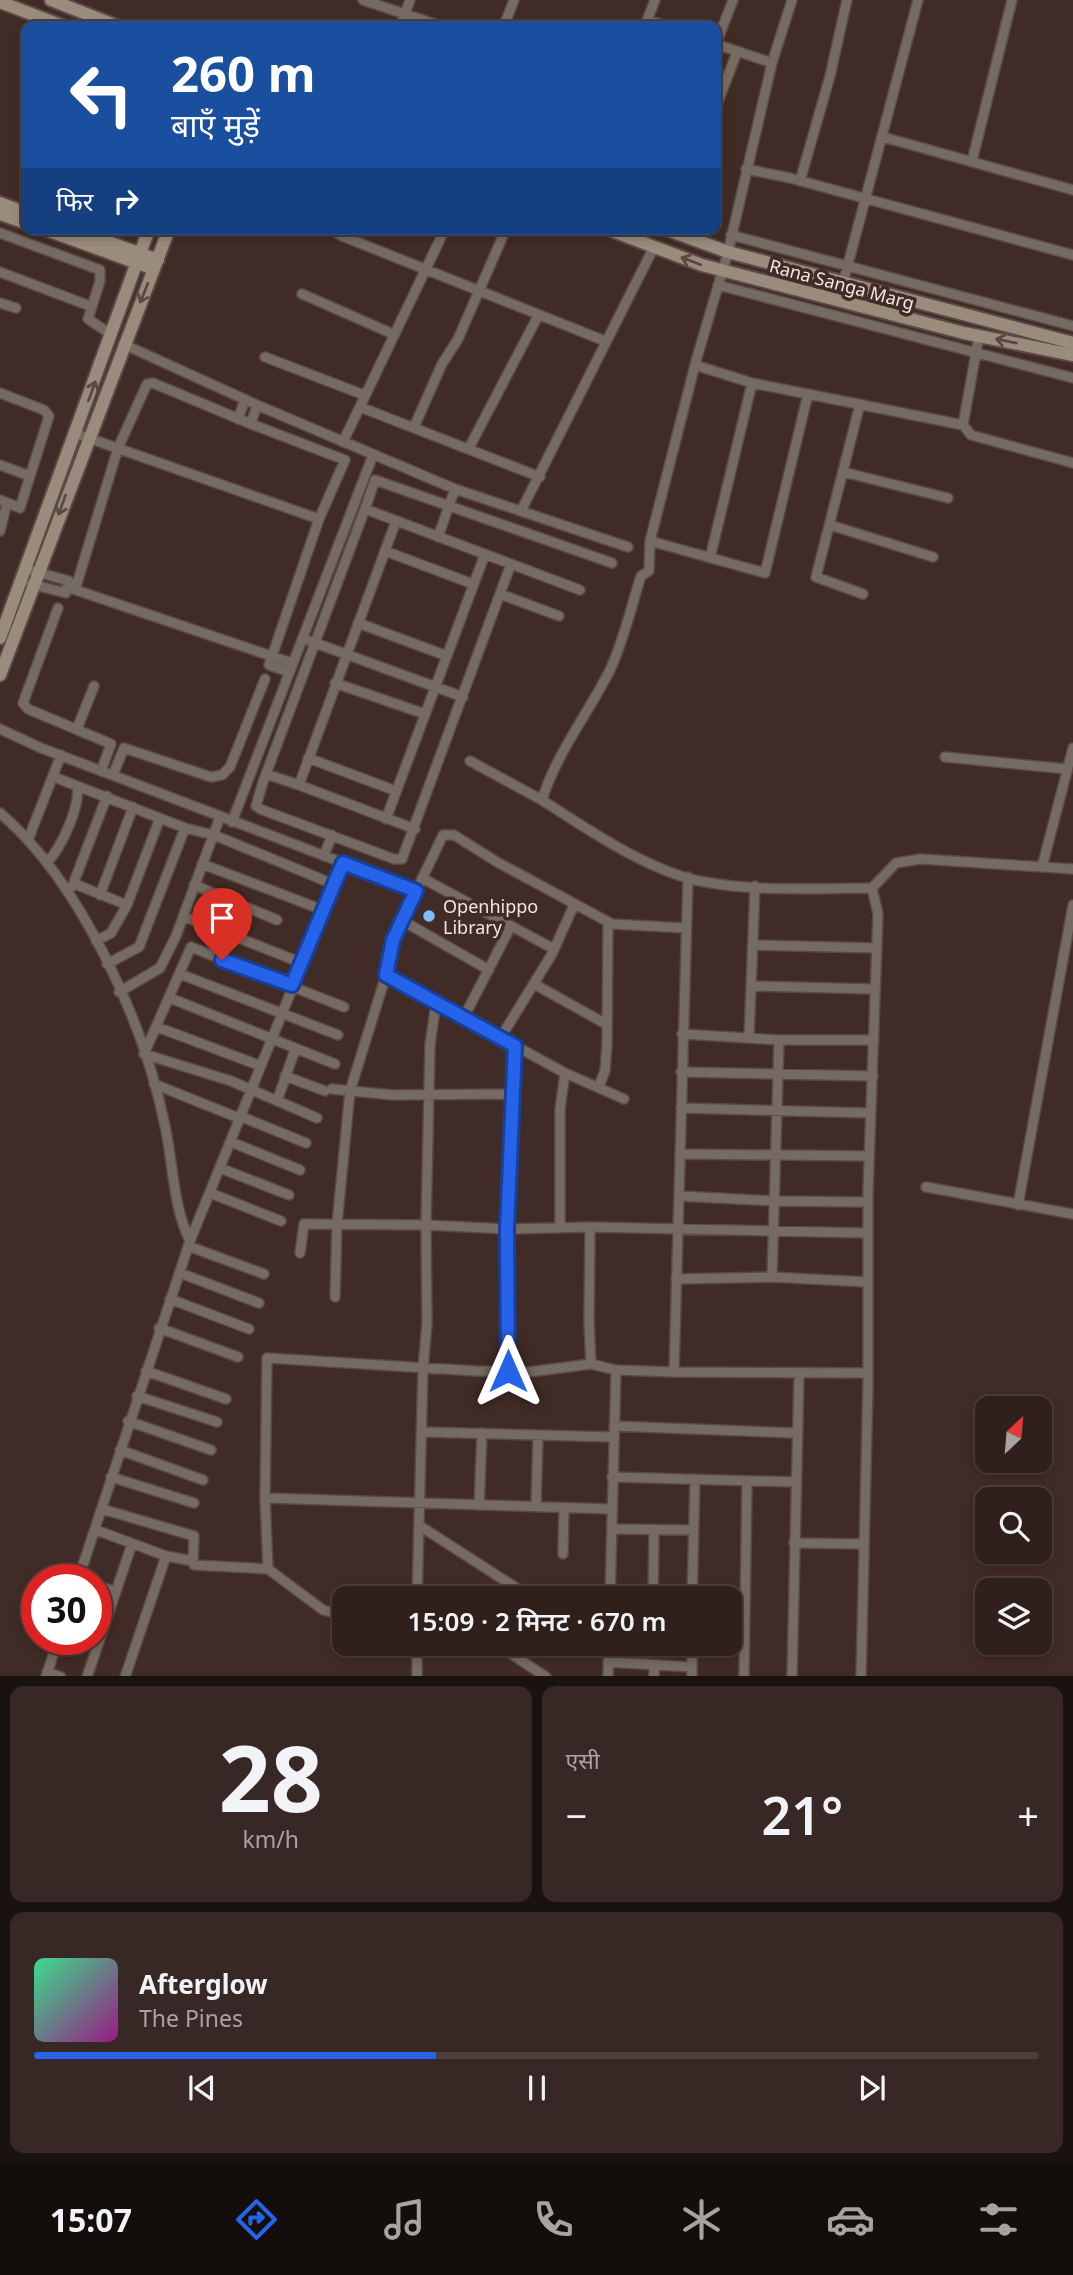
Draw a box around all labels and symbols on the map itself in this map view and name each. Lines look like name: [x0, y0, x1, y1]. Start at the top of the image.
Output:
one-way arrow: [681, 253, 703, 266]
street label: Rana Sanga Marg: [767, 253, 917, 315]
one-way arrow: [136, 281, 149, 303]
one-way arrow: [995, 334, 1018, 348]
one-way arrow: [87, 380, 99, 402]
one-way arrow: [55, 494, 68, 516]
pin: [192, 888, 252, 960]
place label: Openhippo Library: [443, 894, 538, 939]
marker: Openhippo Library: [421, 908, 437, 924]
position arrow: [471, 1334, 545, 1408]
north arrow: [975, 1396, 1052, 1474]
speed limit sign: 30: [21, 1564, 112, 1655]

